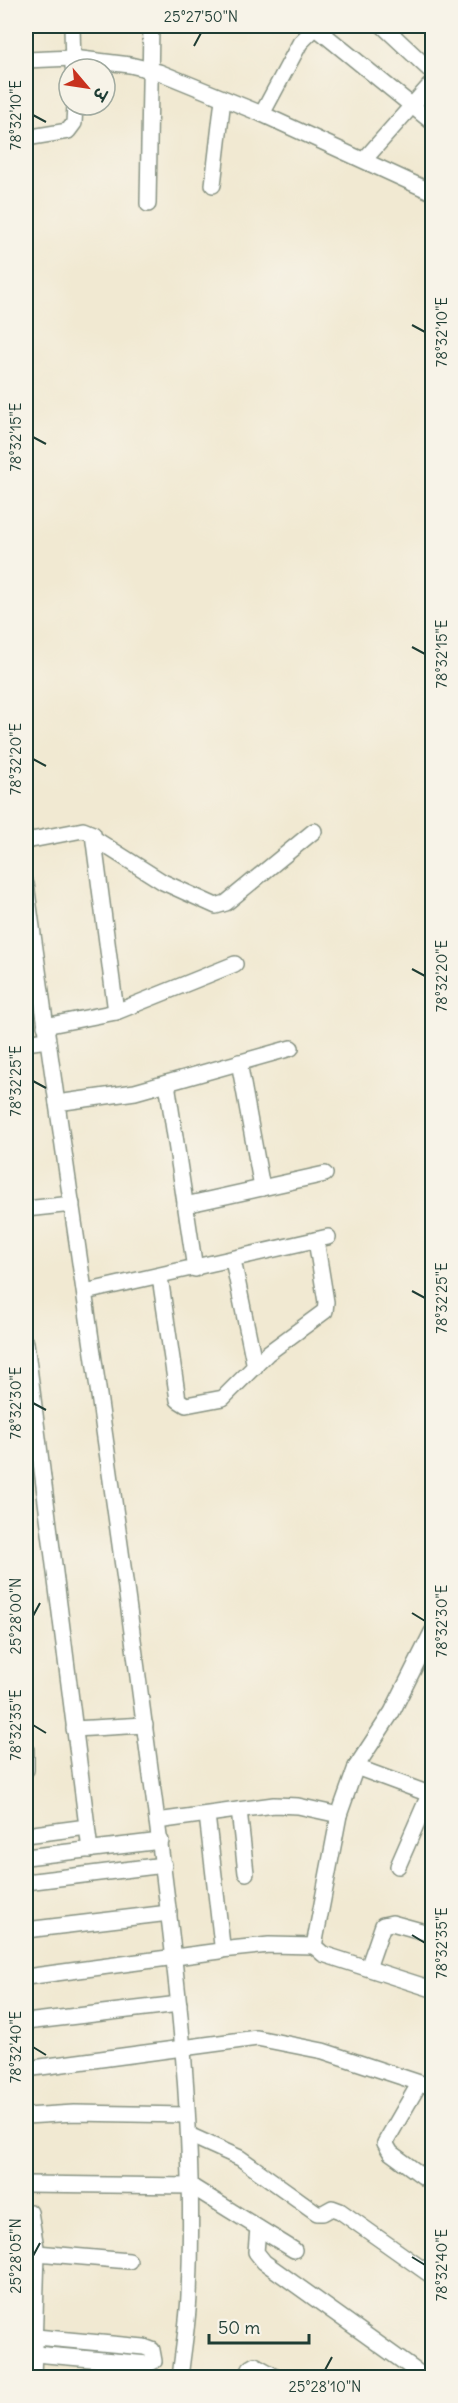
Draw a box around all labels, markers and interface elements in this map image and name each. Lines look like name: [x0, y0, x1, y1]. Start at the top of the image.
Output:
text: 25°27'50"N: [164, 7, 238, 26]
north arrow: [57, 57, 117, 117]
text: 78°32'10"E: [6, 80, 25, 150]
text: उ: [88, 83, 112, 105]
text: 78°32'10"E: [432, 297, 451, 367]
text: 78°32'15"E: [6, 402, 25, 472]
text: 78°32'15"E: [432, 619, 451, 689]
text: 78°32'20"E: [6, 723, 25, 795]
text: 78°32'20"E: [432, 940, 451, 1012]
text: 78°32'25"E: [6, 1045, 25, 1117]
text: 78°32'25"E: [432, 1262, 451, 1334]
text: 78°32'30"E: [6, 1366, 25, 1439]
text: 25°28'00"N: [6, 1578, 25, 1654]
text: 78°32'30"E: [432, 1584, 451, 1657]
text: 78°32'35"E: [6, 1689, 25, 1761]
text: 78°32'35"E: [432, 1907, 451, 1979]
text: 78°32'40"E: [6, 2010, 25, 2083]
text: 25°28'05"N: [6, 2218, 25, 2294]
text: 78°32'40"E: [432, 2228, 451, 2301]
scale bar: [209, 2307, 310, 2345]
text: 50 m: [218, 2316, 260, 2339]
text: 25°28'10"N: [289, 2377, 361, 2396]

